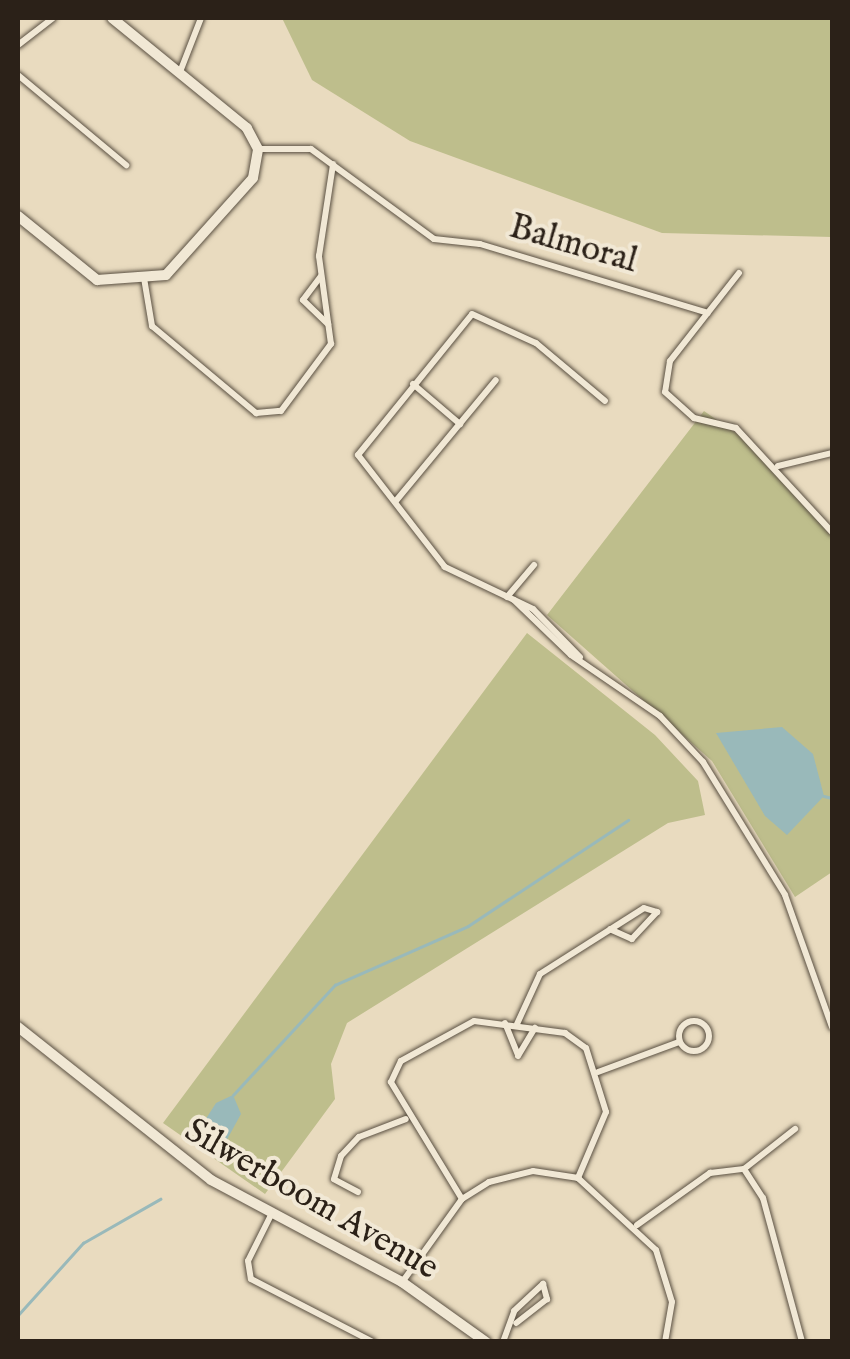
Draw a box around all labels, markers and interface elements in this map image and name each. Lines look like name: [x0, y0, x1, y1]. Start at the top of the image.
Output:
street label: Balmoral: [504, 207, 642, 283]
street label: Silwerboom Avenue: [177, 1110, 445, 1290]

